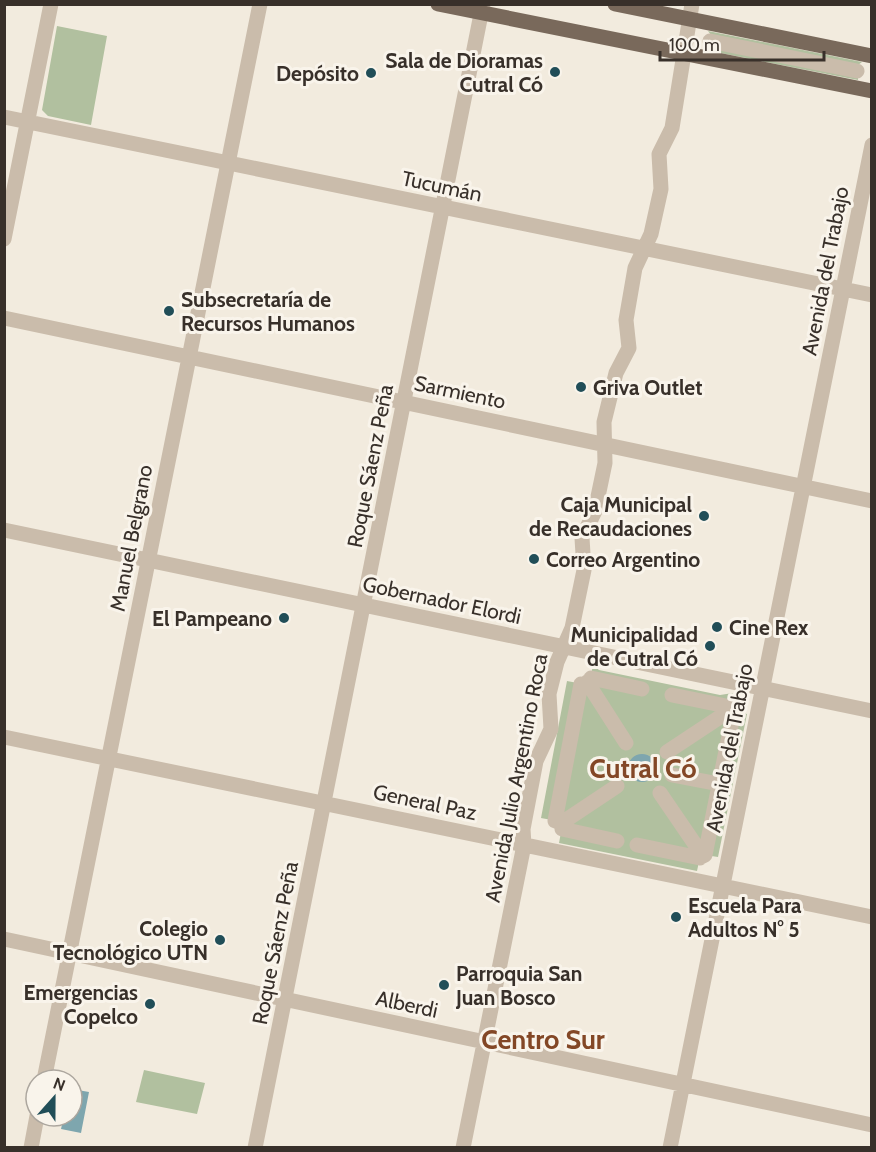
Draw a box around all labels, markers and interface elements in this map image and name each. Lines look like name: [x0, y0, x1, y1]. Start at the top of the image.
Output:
scale bar: [660, 24, 824, 62]
text: 100 m: [669, 34, 720, 56]
place label: Sala de Dioramas Cutral Có: [385, 48, 543, 97]
place label: Depósito: [276, 61, 359, 86]
marker: Sala de Dioramas Cutral Có: [548, 65, 562, 79]
marker: Depósito: [364, 66, 378, 80]
street label: Tucumán: [400, 165, 484, 207]
street label: Avenida del Trabajo: [796, 184, 855, 358]
place label: Subsecretaría de Recursos Humanos: [181, 287, 355, 336]
marker: Subsecretaría de Recursos Humanos: [162, 304, 176, 318]
street label: Sarmiento: [412, 370, 508, 414]
place label: Griva Outlet: [593, 375, 702, 400]
marker: Griva Outlet: [574, 380, 588, 394]
street label: Roque Sáenz Peña: [342, 382, 398, 550]
street label: Manuel Belgrano: [105, 463, 157, 613]
place label: Caja Municipal de Recaudaciones: [529, 492, 692, 541]
marker: Caja Municipal de Recaudaciones: [697, 509, 711, 523]
place label: Correo Argentino: [546, 547, 700, 572]
marker: Correo Argentino: [527, 552, 541, 566]
street label: Gobernador Elordi: [360, 571, 524, 629]
place label: El Pampeano: [152, 606, 272, 631]
marker: El Pampeano: [277, 611, 291, 625]
place label: Cine Rex: [729, 615, 809, 640]
marker: Cine Rex: [710, 620, 724, 634]
place label: Municipalidad de Cutral Có: [570, 622, 698, 671]
marker: Municipalidad de Cutral Có: [703, 639, 717, 653]
street label: Avenida Julio Argentino Roca: [480, 652, 552, 904]
street label: Avenida del Trabajo: [700, 661, 759, 835]
district label: Cutral Có: [589, 752, 697, 785]
street label: General Paz: [371, 779, 479, 825]
street label: Roque Sáenz Peña: [247, 859, 303, 1027]
place label: Escuela Para Adultos N° 5: [688, 893, 802, 942]
marker: Escuela Para Adultos N° 5: [669, 910, 683, 924]
place label: Colegio Tecnológico UTN: [53, 916, 208, 965]
marker: Colegio Tecnológico UTN: [213, 933, 227, 947]
place label: Parroquia San Juan Bosco: [455, 961, 582, 1010]
marker: Parroquia San Juan Bosco: [437, 978, 451, 992]
place label: Emergencias Copelco: [23, 980, 138, 1029]
street label: Alberdi: [374, 985, 440, 1023]
marker: Emergencias Copelco: [143, 997, 157, 1011]
district label: Centro Sur: [481, 1023, 605, 1056]
north arrow: [24, 1068, 84, 1128]
text: N: [51, 1074, 68, 1095]

